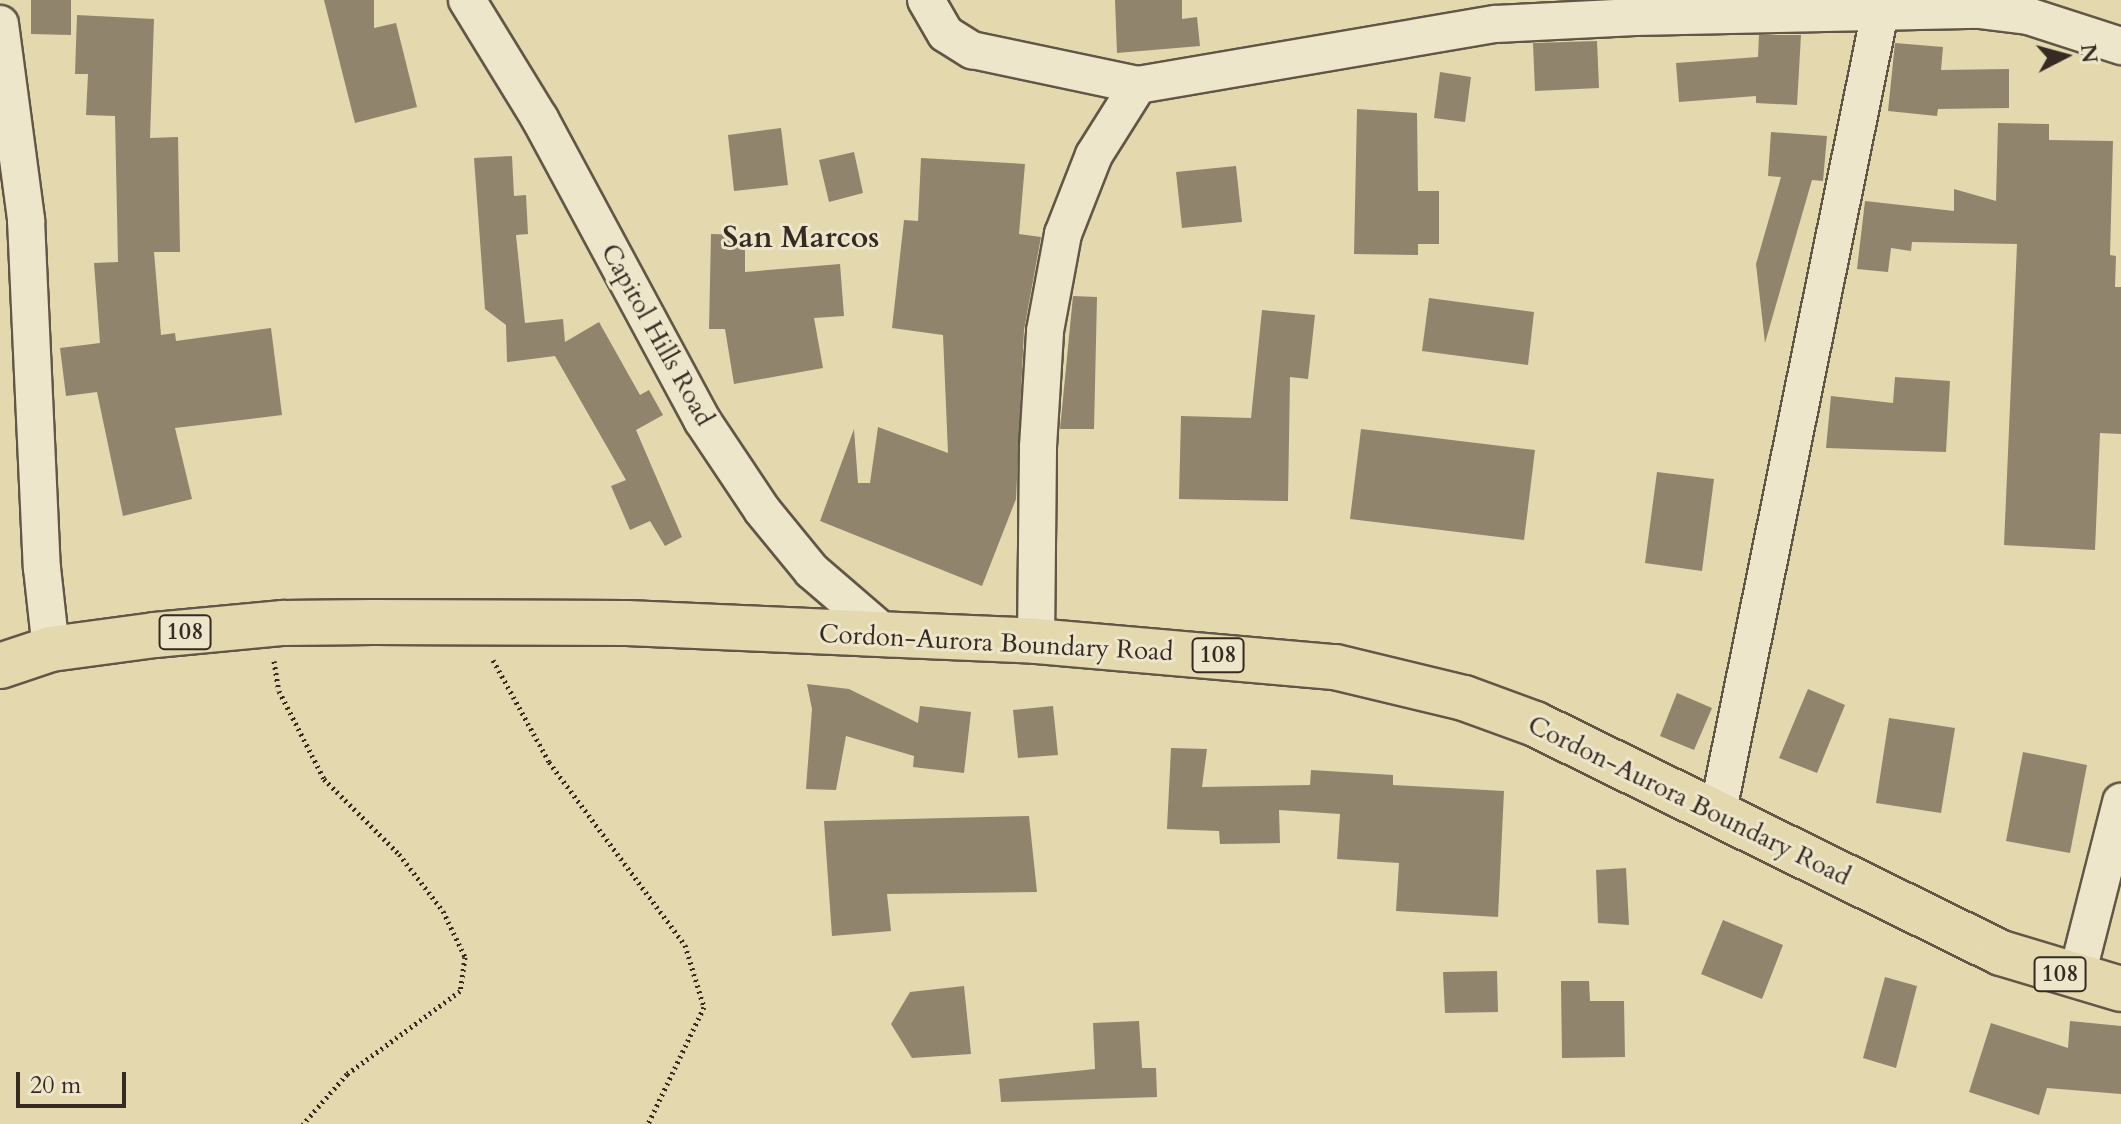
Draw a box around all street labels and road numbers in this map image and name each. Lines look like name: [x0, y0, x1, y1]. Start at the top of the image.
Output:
street label: Capitol Hills Road: [594, 239, 720, 431]
road number: 108: [157, 612, 213, 652]
street label: Cordon-Aurora Boundary Road: [818, 618, 1174, 668]
road number: 108: [1190, 635, 1246, 675]
street label: Cordon-Aurora Boundary Road: [1523, 709, 1855, 893]
road number: 108: [2032, 954, 2088, 994]

